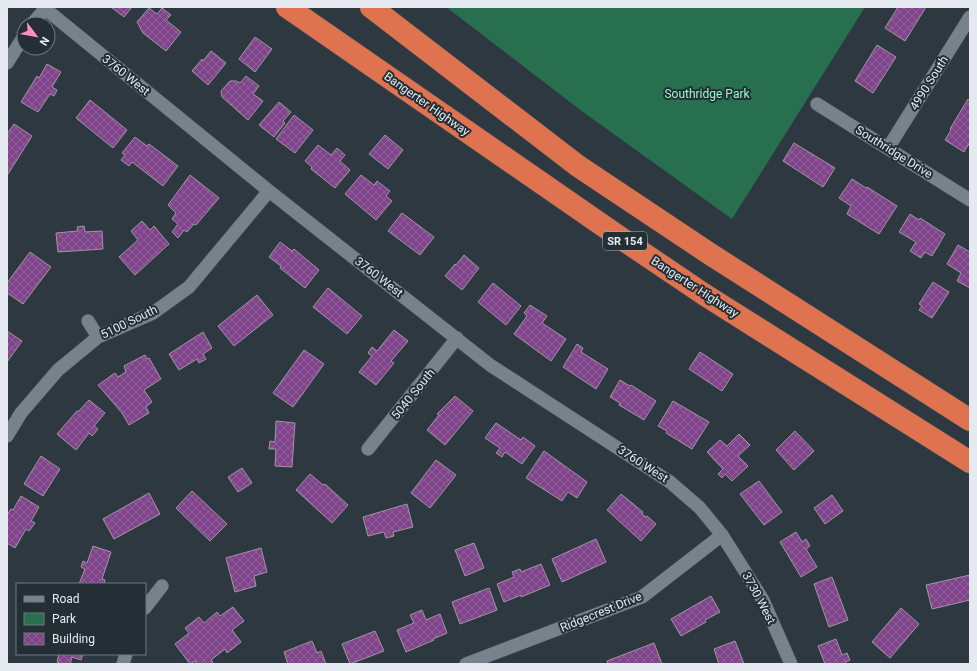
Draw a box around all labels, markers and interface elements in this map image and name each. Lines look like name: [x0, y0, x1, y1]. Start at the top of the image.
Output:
north arrow: [16, 16, 56, 56]
text: N: [36, 34, 52, 48]
street label: 3760 West: [99, 52, 153, 98]
street label: 4990 South: [907, 53, 951, 113]
street label: Bangerter Highway: [381, 69, 473, 139]
park label: Southridge Park: [664, 87, 750, 101]
street label: Southridge Drive: [853, 123, 935, 181]
road number: SR 154: [603, 232, 647, 250]
street label: 3760 West: [352, 254, 406, 300]
street label: Bangerter Highway: [649, 254, 742, 321]
street label: 5100 South: [98, 302, 160, 342]
street label: 5040 South: [388, 366, 438, 422]
street label: 3760 West: [615, 443, 671, 485]
street label: 3730 West: [739, 570, 779, 626]
legend: [16, 583, 146, 655]
street label: Ridgecrest Drive: [558, 589, 644, 635]
text: Road: [52, 592, 80, 606]
text: Park: [52, 612, 77, 626]
text: Building: [52, 632, 95, 646]

